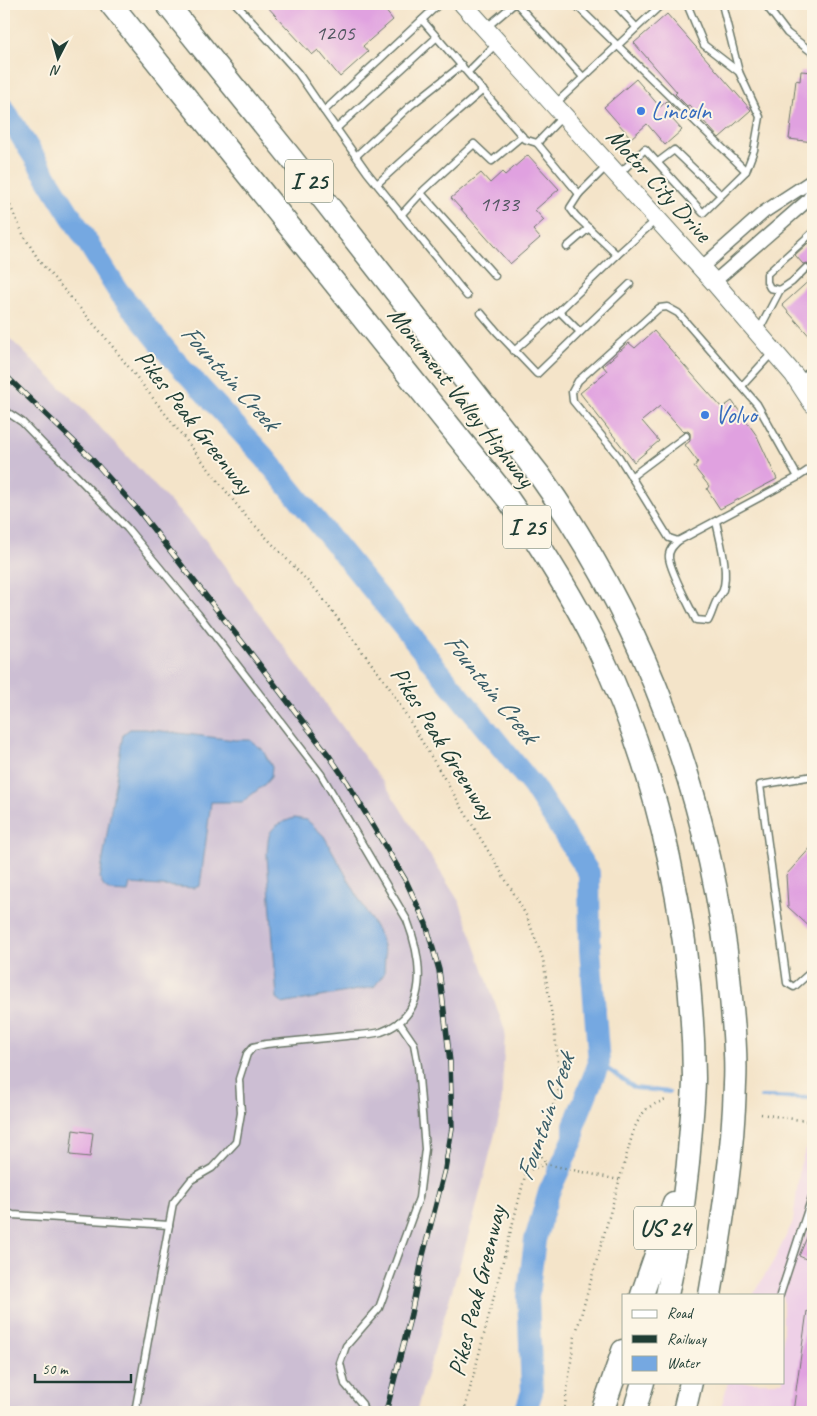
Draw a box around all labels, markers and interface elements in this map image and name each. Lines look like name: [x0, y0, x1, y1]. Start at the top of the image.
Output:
house number: 1205: [315, 19, 356, 47]
north arrow: [32, 32, 82, 82]
text: N: [49, 61, 62, 79]
place label: Lincoln: [651, 95, 712, 127]
marker: Lincoln: [635, 105, 647, 117]
street label: Motor City Drive: [599, 121, 720, 250]
road number: I 25: [285, 160, 333, 202]
house number: 1133: [479, 190, 521, 218]
street label: Monument Valley Highway: [380, 300, 542, 495]
water label: Fountain Creek: [174, 317, 289, 440]
street label: Pikes Peak Greenway: [128, 343, 262, 503]
place label: Volvo: [715, 399, 760, 431]
marker: Volvo: [699, 409, 711, 421]
road number: I 25: [503, 506, 551, 548]
water label: Fountain Creek: [437, 626, 548, 753]
street label: Pikes Peak Greenway: [383, 660, 504, 828]
water label: Fountain Creek: [508, 1045, 584, 1185]
street label: Pikes Peak Greenway: [440, 1200, 514, 1380]
road number: US 24: [634, 1206, 696, 1250]
legend: [622, 1294, 784, 1384]
text: Road: [667, 1304, 694, 1323]
text: Railway: [667, 1330, 708, 1349]
scale bar: [35, 1351, 131, 1383]
text: Water: [667, 1354, 701, 1373]
text: 50 m: [42, 1360, 69, 1379]

